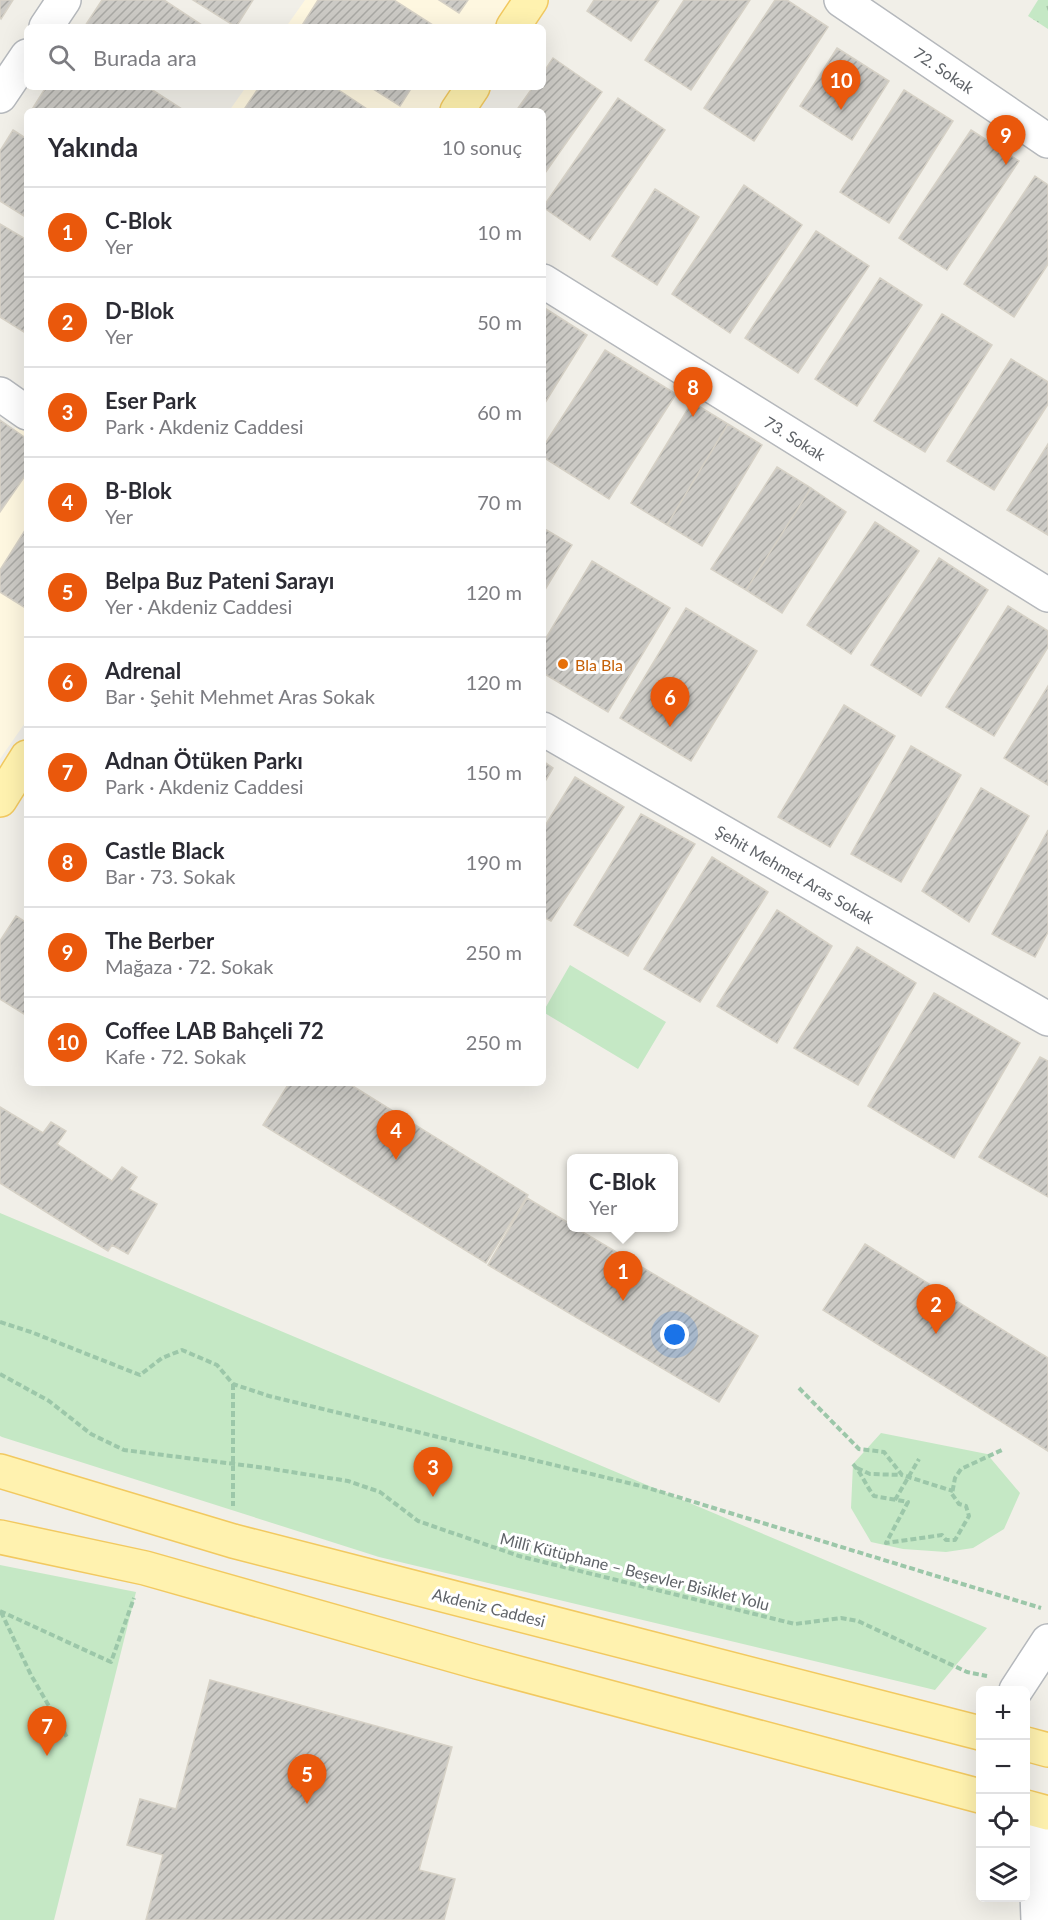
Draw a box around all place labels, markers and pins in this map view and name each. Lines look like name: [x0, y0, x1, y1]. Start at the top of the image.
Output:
pin: 10: [822, 60, 860, 110]
pin: 9: [986, 116, 1026, 165]
pin: 8: [674, 368, 712, 417]
place label: Bla Bla: [575, 655, 623, 674]
marker: Bla Bla: [556, 657, 570, 671]
pin: 6: [650, 678, 690, 727]
pin: 4: [376, 1110, 416, 1160]
pin: 1: [604, 1252, 642, 1301]
pin: 2: [916, 1284, 956, 1334]
pin: 3: [414, 1448, 452, 1497]
pin: 7: [28, 1706, 66, 1756]
pin: 5: [288, 1754, 326, 1804]

